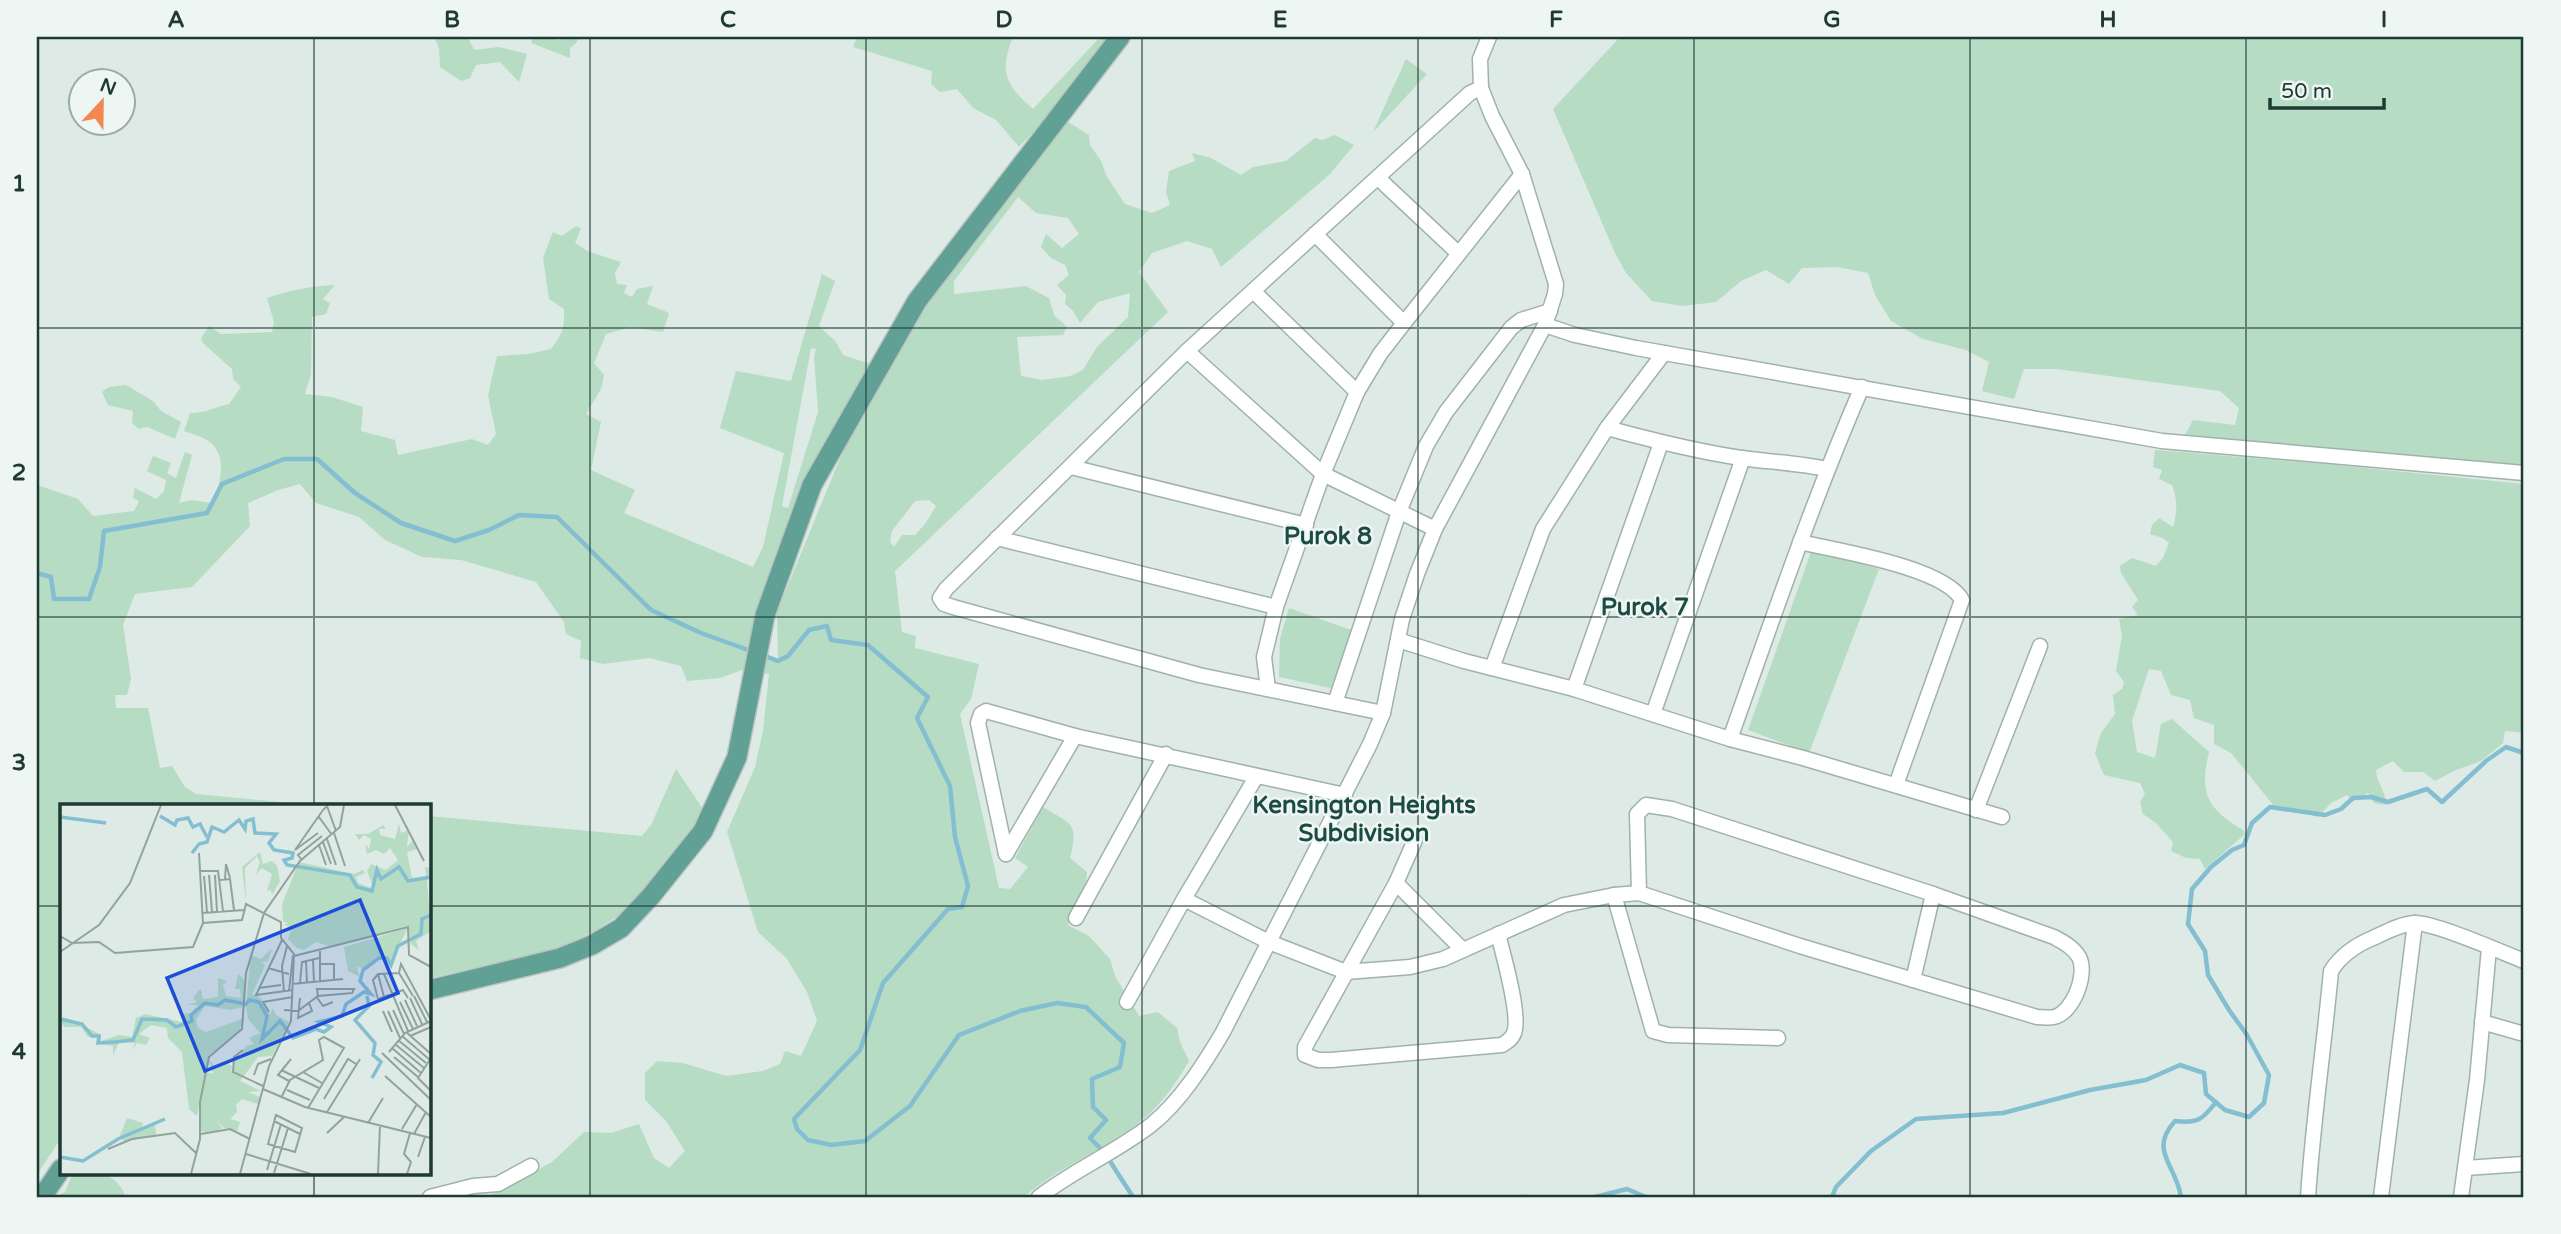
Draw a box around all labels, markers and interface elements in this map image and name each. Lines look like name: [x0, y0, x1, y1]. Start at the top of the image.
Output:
text: A: [167, 6, 185, 34]
text: B: [444, 6, 460, 34]
text: C: [720, 6, 736, 34]
text: D: [995, 6, 1013, 34]
text: E: [1273, 6, 1287, 34]
text: F: [1549, 6, 1563, 34]
text: G: [1823, 6, 1841, 34]
text: H: [2099, 6, 2117, 34]
text: I: [2381, 6, 2387, 34]
north arrow: [66, 66, 136, 136]
scale bar: [2270, 66, 2384, 110]
text: N: [97, 74, 119, 100]
text: 50 m: [2281, 79, 2332, 104]
text: 1: [12, 170, 26, 198]
text: 2: [12, 459, 26, 487]
district label: Purok 8: [1284, 522, 1372, 551]
district label: Purok 7: [1601, 593, 1689, 622]
text: 3: [12, 749, 26, 777]
district label: Kensington Heights Subdivision: [1252, 791, 1476, 848]
inset map: [60, 804, 430, 1174]
text: 4: [12, 1038, 27, 1066]

